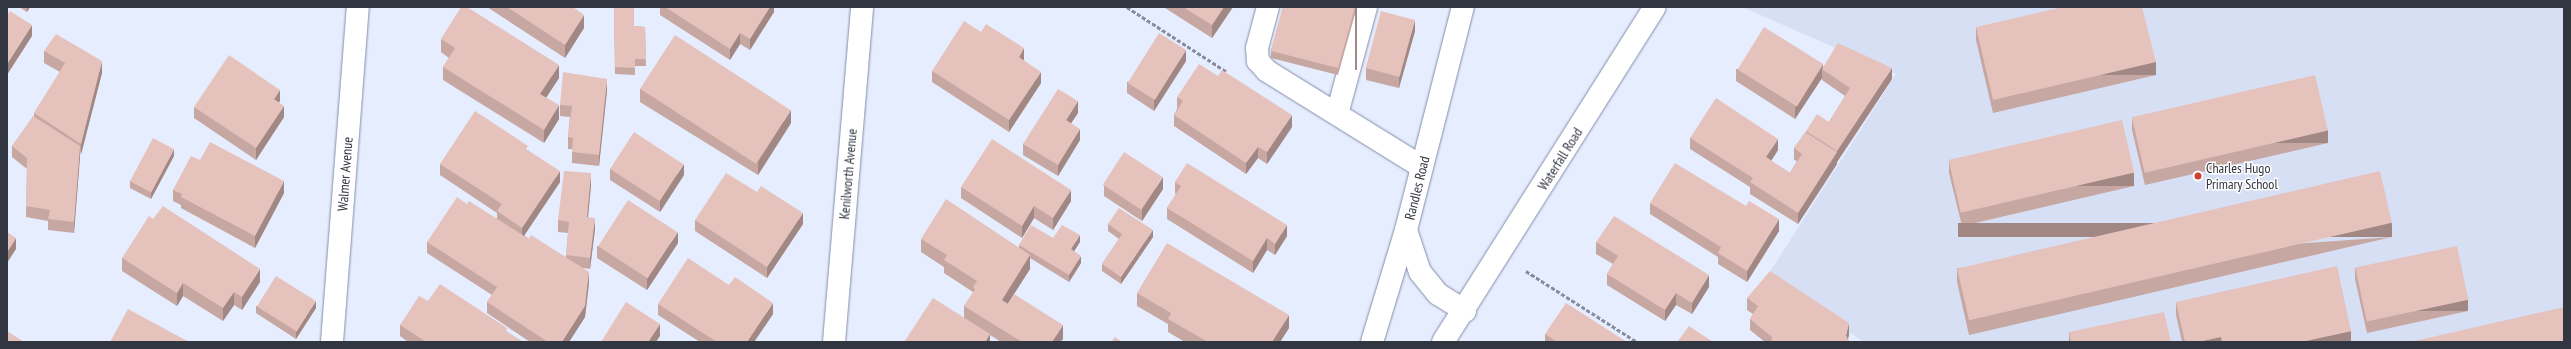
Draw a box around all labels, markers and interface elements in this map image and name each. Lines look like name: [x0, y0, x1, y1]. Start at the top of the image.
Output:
street label: Waterfall Road: [1534, 125, 1586, 193]
street label: Kenilworth Avenue: [836, 128, 860, 220]
street label: Walmer Avenue: [334, 136, 356, 212]
street label: Randles Road: [1401, 154, 1433, 222]
place label: Charles Hugo Primary School: [2206, 160, 2278, 192]
marker: Charles Hugo Primary School: [2193, 171, 2203, 181]

